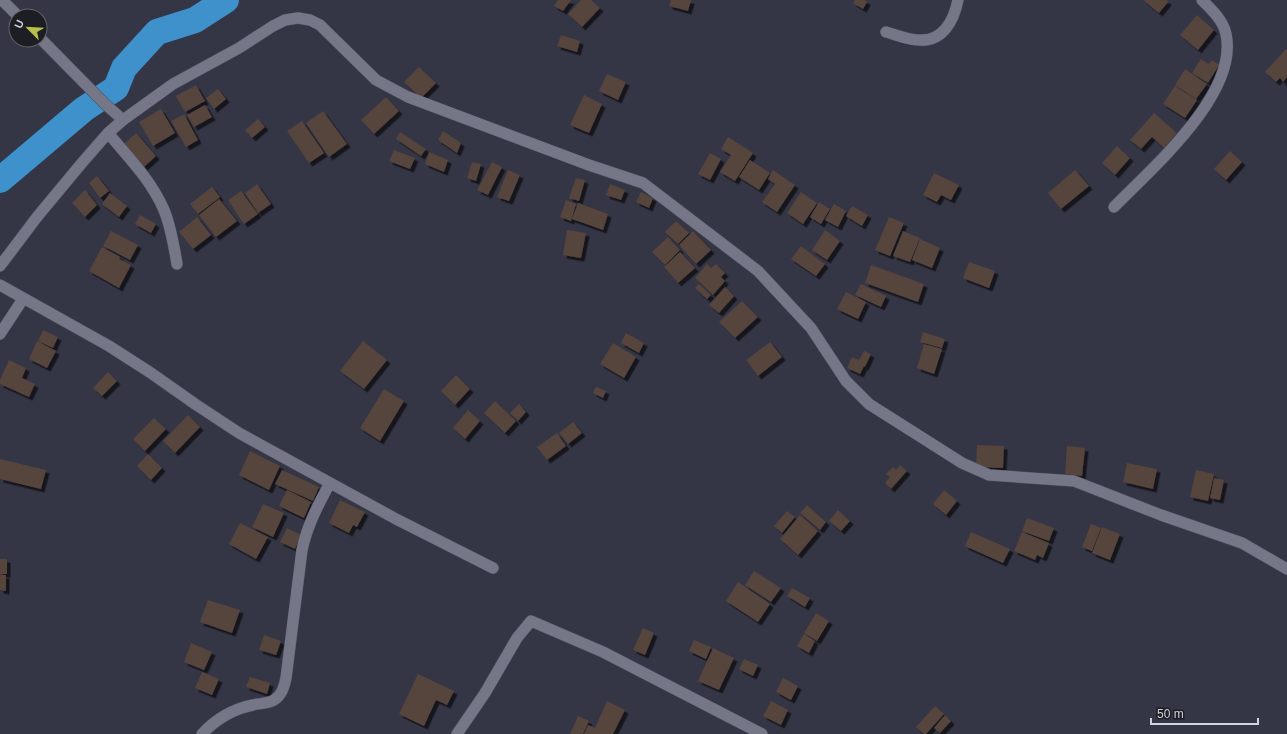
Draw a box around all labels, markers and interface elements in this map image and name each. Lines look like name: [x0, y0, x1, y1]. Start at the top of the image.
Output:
north arrow: [8, 8, 48, 48]
text: U: [12, 18, 26, 30]
scale bar: [1151, 700, 1258, 726]
text: 50 m: [1157, 707, 1184, 721]

